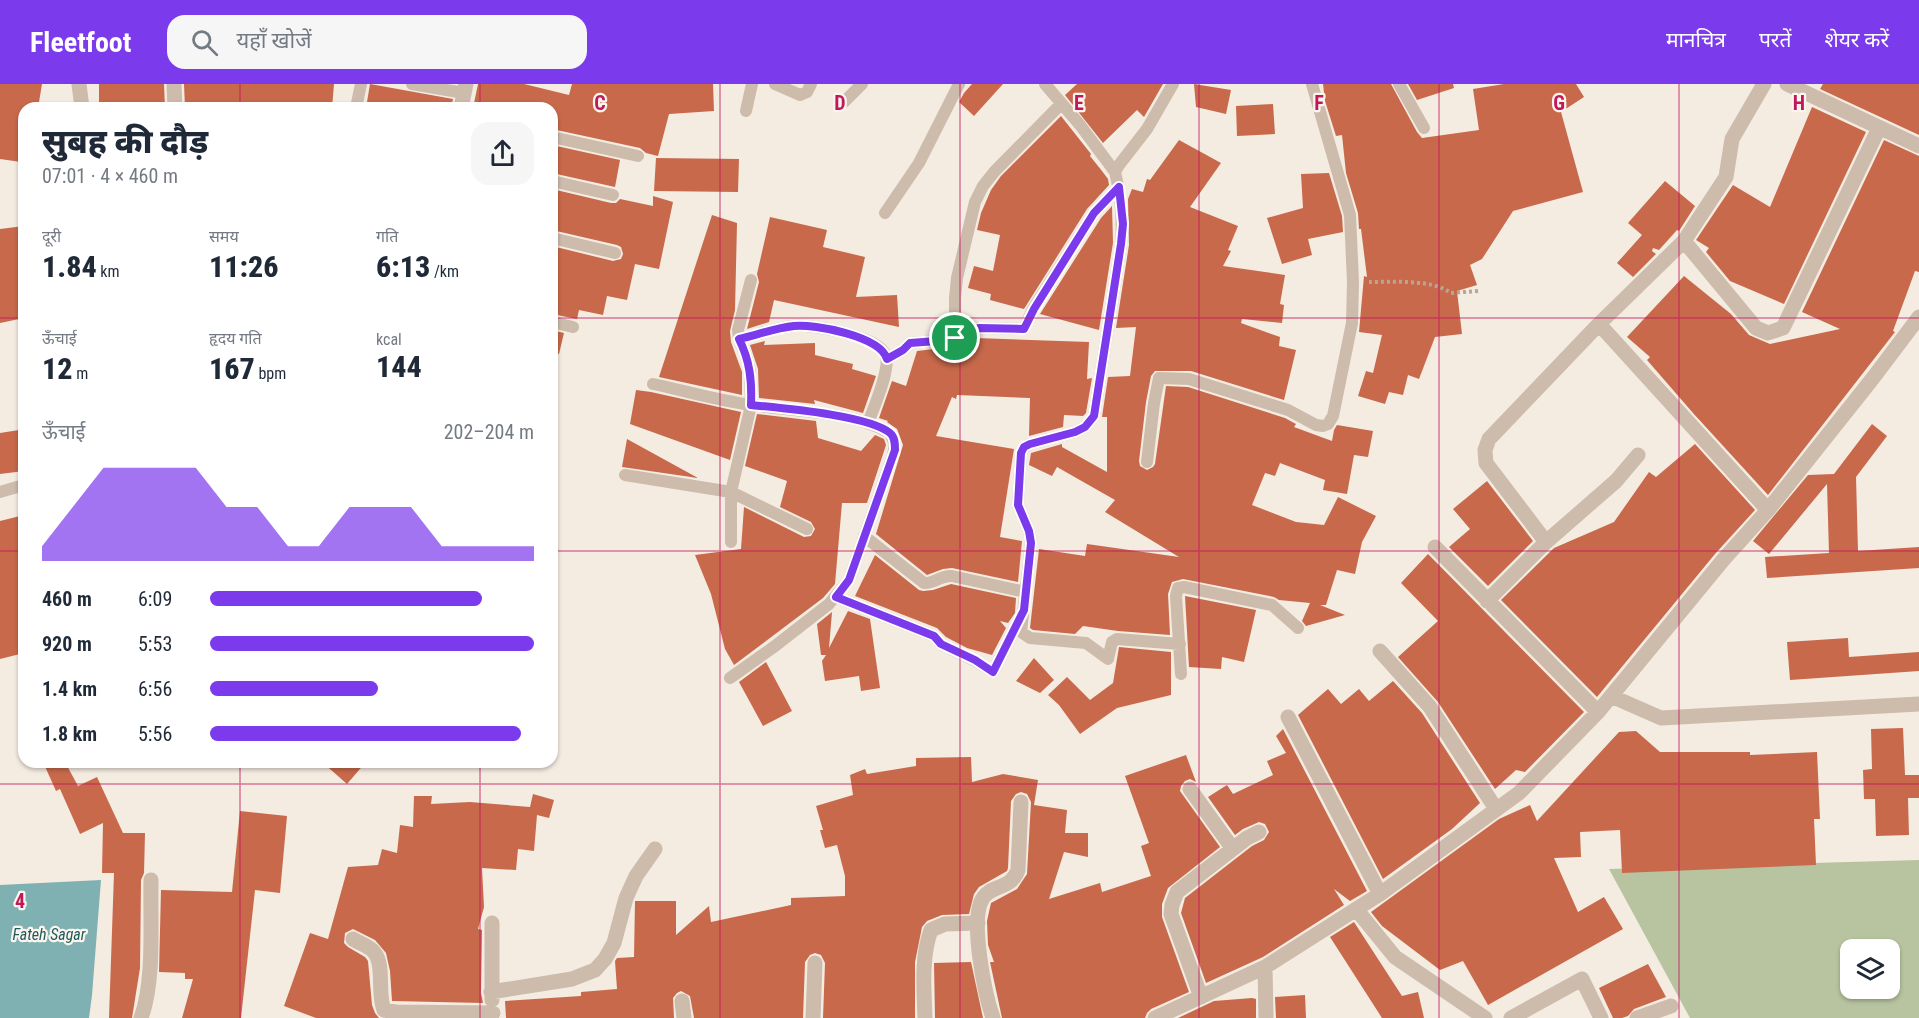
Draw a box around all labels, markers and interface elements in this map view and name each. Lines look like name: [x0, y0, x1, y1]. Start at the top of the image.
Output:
search box: [167, 15, 587, 69]
text: Fleetfoot: [30, 26, 131, 59]
icon: search: [188, 26, 221, 59]
text: यहाँ खोजें: [236, 28, 312, 53]
text: मानचित्र: [1666, 28, 1726, 52]
text: परतें: [1759, 28, 1791, 52]
text: शेयर करें: [1824, 28, 1889, 52]
text: C: [594, 91, 606, 115]
text: D: [834, 91, 846, 115]
text: E: [1074, 91, 1084, 115]
text: F: [1314, 91, 1324, 115]
text: G: [1553, 91, 1565, 115]
text: H: [1793, 91, 1805, 115]
text: सुबह की दौड़: [42, 122, 208, 161]
button: share: [471, 122, 534, 185]
text: 07:01 · 4 × 460 m: [42, 164, 178, 188]
text: दूरी: [42, 227, 61, 246]
text: समय: [209, 227, 239, 246]
text: गति: [376, 227, 398, 246]
text: 1.84: [42, 249, 97, 284]
text: 11:26: [209, 249, 278, 284]
text: 6:13: [376, 249, 430, 284]
text: km: [97, 262, 120, 281]
text: /km: [430, 262, 459, 281]
pin: [929, 312, 980, 363]
icon: arrive: [938, 321, 971, 354]
text: ऊँचाई: [42, 329, 77, 348]
text: हृदय गति: [209, 329, 262, 348]
text: kcal: [376, 330, 402, 349]
text: 144: [376, 349, 422, 384]
text: 12: [42, 351, 73, 386]
text: 167: [209, 351, 255, 386]
text: m: [73, 364, 88, 383]
text: bpm: [255, 364, 286, 383]
text: ऊँचाई: [42, 420, 85, 444]
text: 202–204 m: [444, 420, 534, 444]
text: 460 m: [42, 587, 92, 611]
text: 6:09: [138, 587, 172, 611]
text: 920 m: [42, 632, 92, 656]
text: 5:53: [138, 632, 172, 656]
text: 1.4 km: [42, 677, 97, 701]
text: 6:56: [138, 677, 172, 701]
text: 1.8 km: [42, 722, 97, 746]
text: 5:56: [138, 722, 172, 746]
text: 4: [15, 889, 25, 913]
water label: Fateh Sagar: [13, 925, 87, 944]
map controls: [1840, 939, 1900, 999]
button: layers: [1840, 939, 1900, 999]

